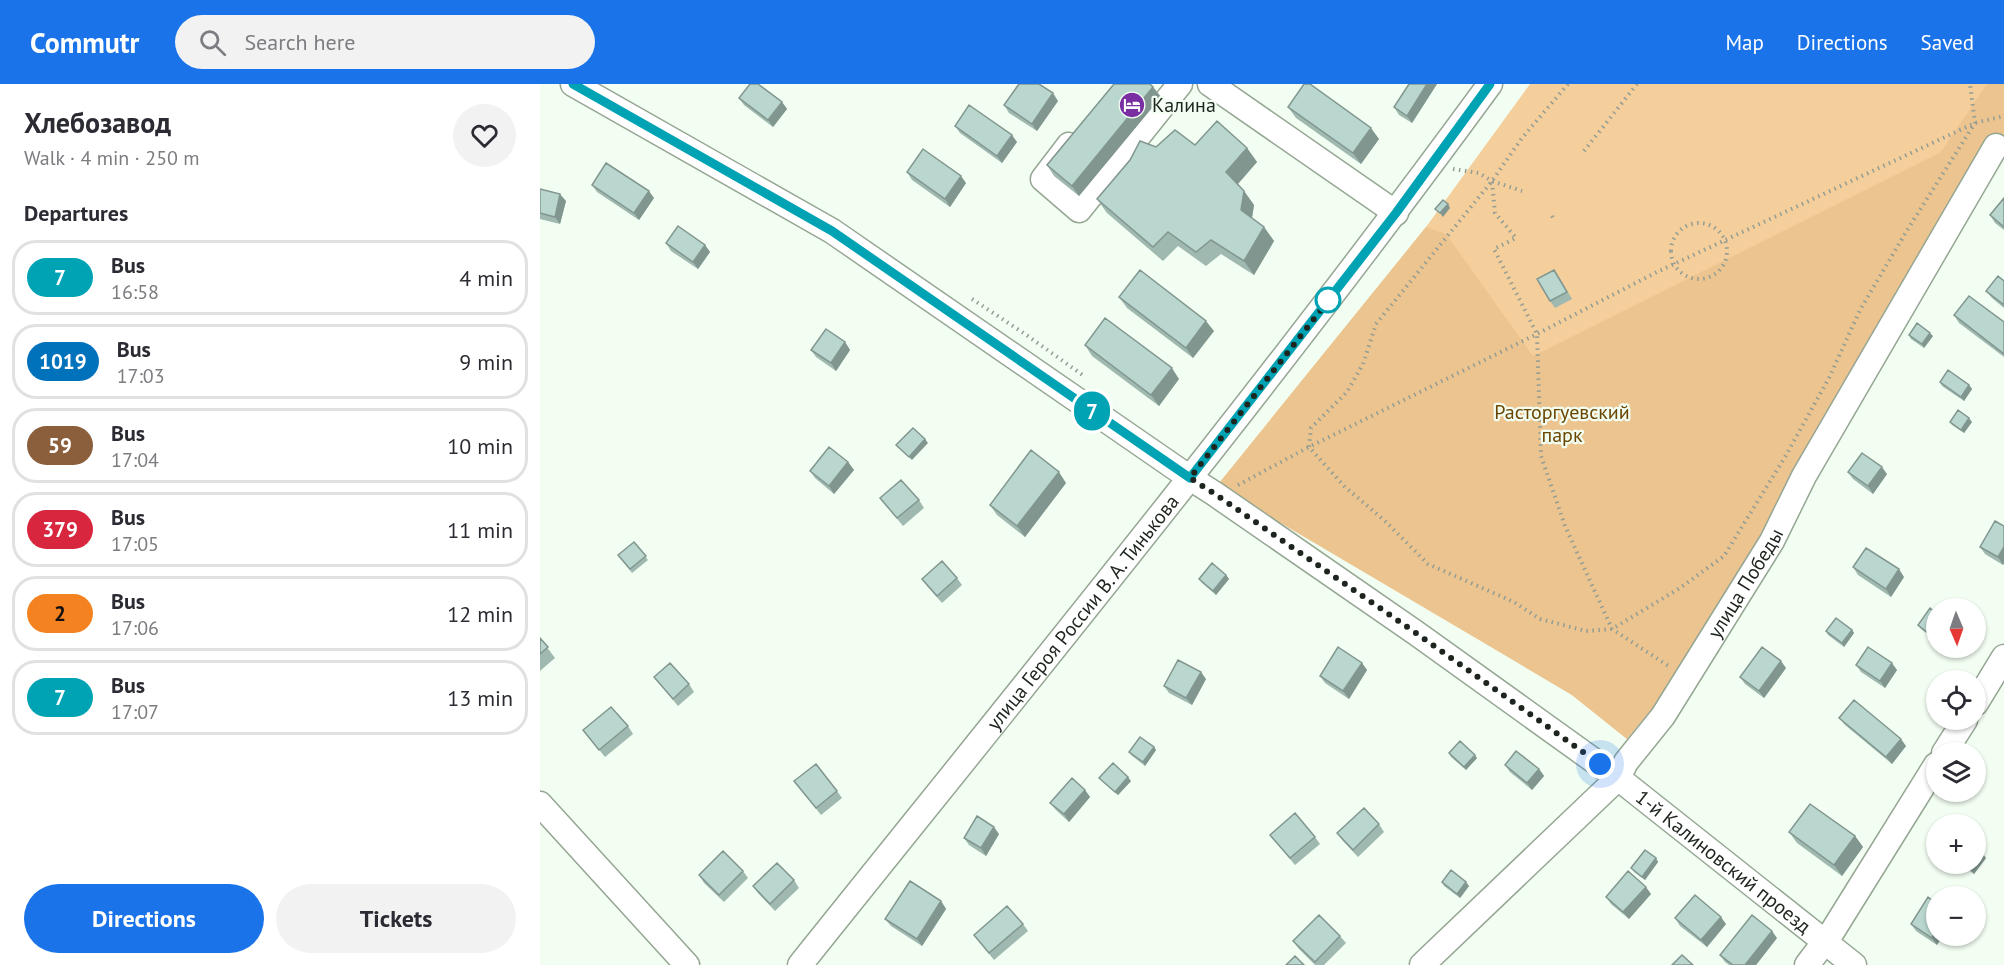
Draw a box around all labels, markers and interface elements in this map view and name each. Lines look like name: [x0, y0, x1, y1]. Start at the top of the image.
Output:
search box: [175, 15, 595, 69]
text: Commutr: [30, 24, 139, 61]
icon: search: [196, 26, 229, 59]
text: Search here: [244, 28, 355, 56]
text: Map: [1725, 29, 1764, 56]
text: Directions: [1797, 29, 1888, 56]
text: Saved: [1921, 29, 1974, 56]
hotel icon: Калина: [1117, 90, 1147, 120]
place label: Калина: [1152, 92, 1216, 118]
text: Хлебозавод: [24, 104, 171, 141]
button: heart: [453, 104, 516, 167]
text: Walk · 4 min · 250 m: [24, 145, 200, 171]
text: Departures: [24, 199, 128, 227]
text: Bus: [111, 251, 145, 279]
text: 7: [54, 264, 66, 291]
text: 4 min: [459, 264, 513, 292]
text: 16:58: [111, 279, 159, 305]
unlabelled marker: [1315, 287, 1341, 313]
text: Bus: [117, 335, 151, 363]
text: 1019: [39, 348, 87, 375]
text: 9 min: [459, 348, 513, 376]
text: 17:03: [117, 363, 165, 389]
line badge: 7: [1072, 392, 1112, 430]
text: 7: [1086, 398, 1098, 425]
park label: Расторгуевский парк: [1494, 399, 1630, 448]
text: Bus: [111, 419, 145, 447]
text: 59: [48, 432, 72, 459]
text: 10 min: [447, 432, 513, 460]
text: 17:04: [111, 447, 159, 473]
street label: улица Героя России В. А. Тинькова: [981, 489, 1185, 735]
text: Bus: [111, 503, 145, 531]
text: 379: [42, 516, 78, 543]
text: 11 min: [447, 516, 513, 544]
street label: улица Победы: [1702, 524, 1789, 643]
text: 17:05: [111, 531, 159, 557]
text: Bus: [111, 587, 145, 615]
north arrow: [1926, 598, 1986, 658]
map controls: [1926, 598, 1986, 946]
text: 2: [54, 600, 66, 627]
text: 12 min: [447, 600, 513, 628]
text: 17:06: [111, 615, 159, 641]
button: locate: [1926, 670, 1986, 730]
text: Bus: [111, 671, 145, 699]
text: 7: [54, 684, 66, 711]
text: 13 min: [447, 684, 513, 712]
text: 17:07: [111, 699, 159, 725]
button: layers: [1926, 742, 1986, 802]
your location: [1585, 749, 1615, 779]
street label: 1-й Калиновский проезд: [1630, 784, 1817, 939]
button: +: [1926, 814, 1986, 874]
button: Directions: [24, 884, 264, 953]
button: Tickets: [276, 884, 516, 953]
button: −: [1926, 886, 1986, 946]

